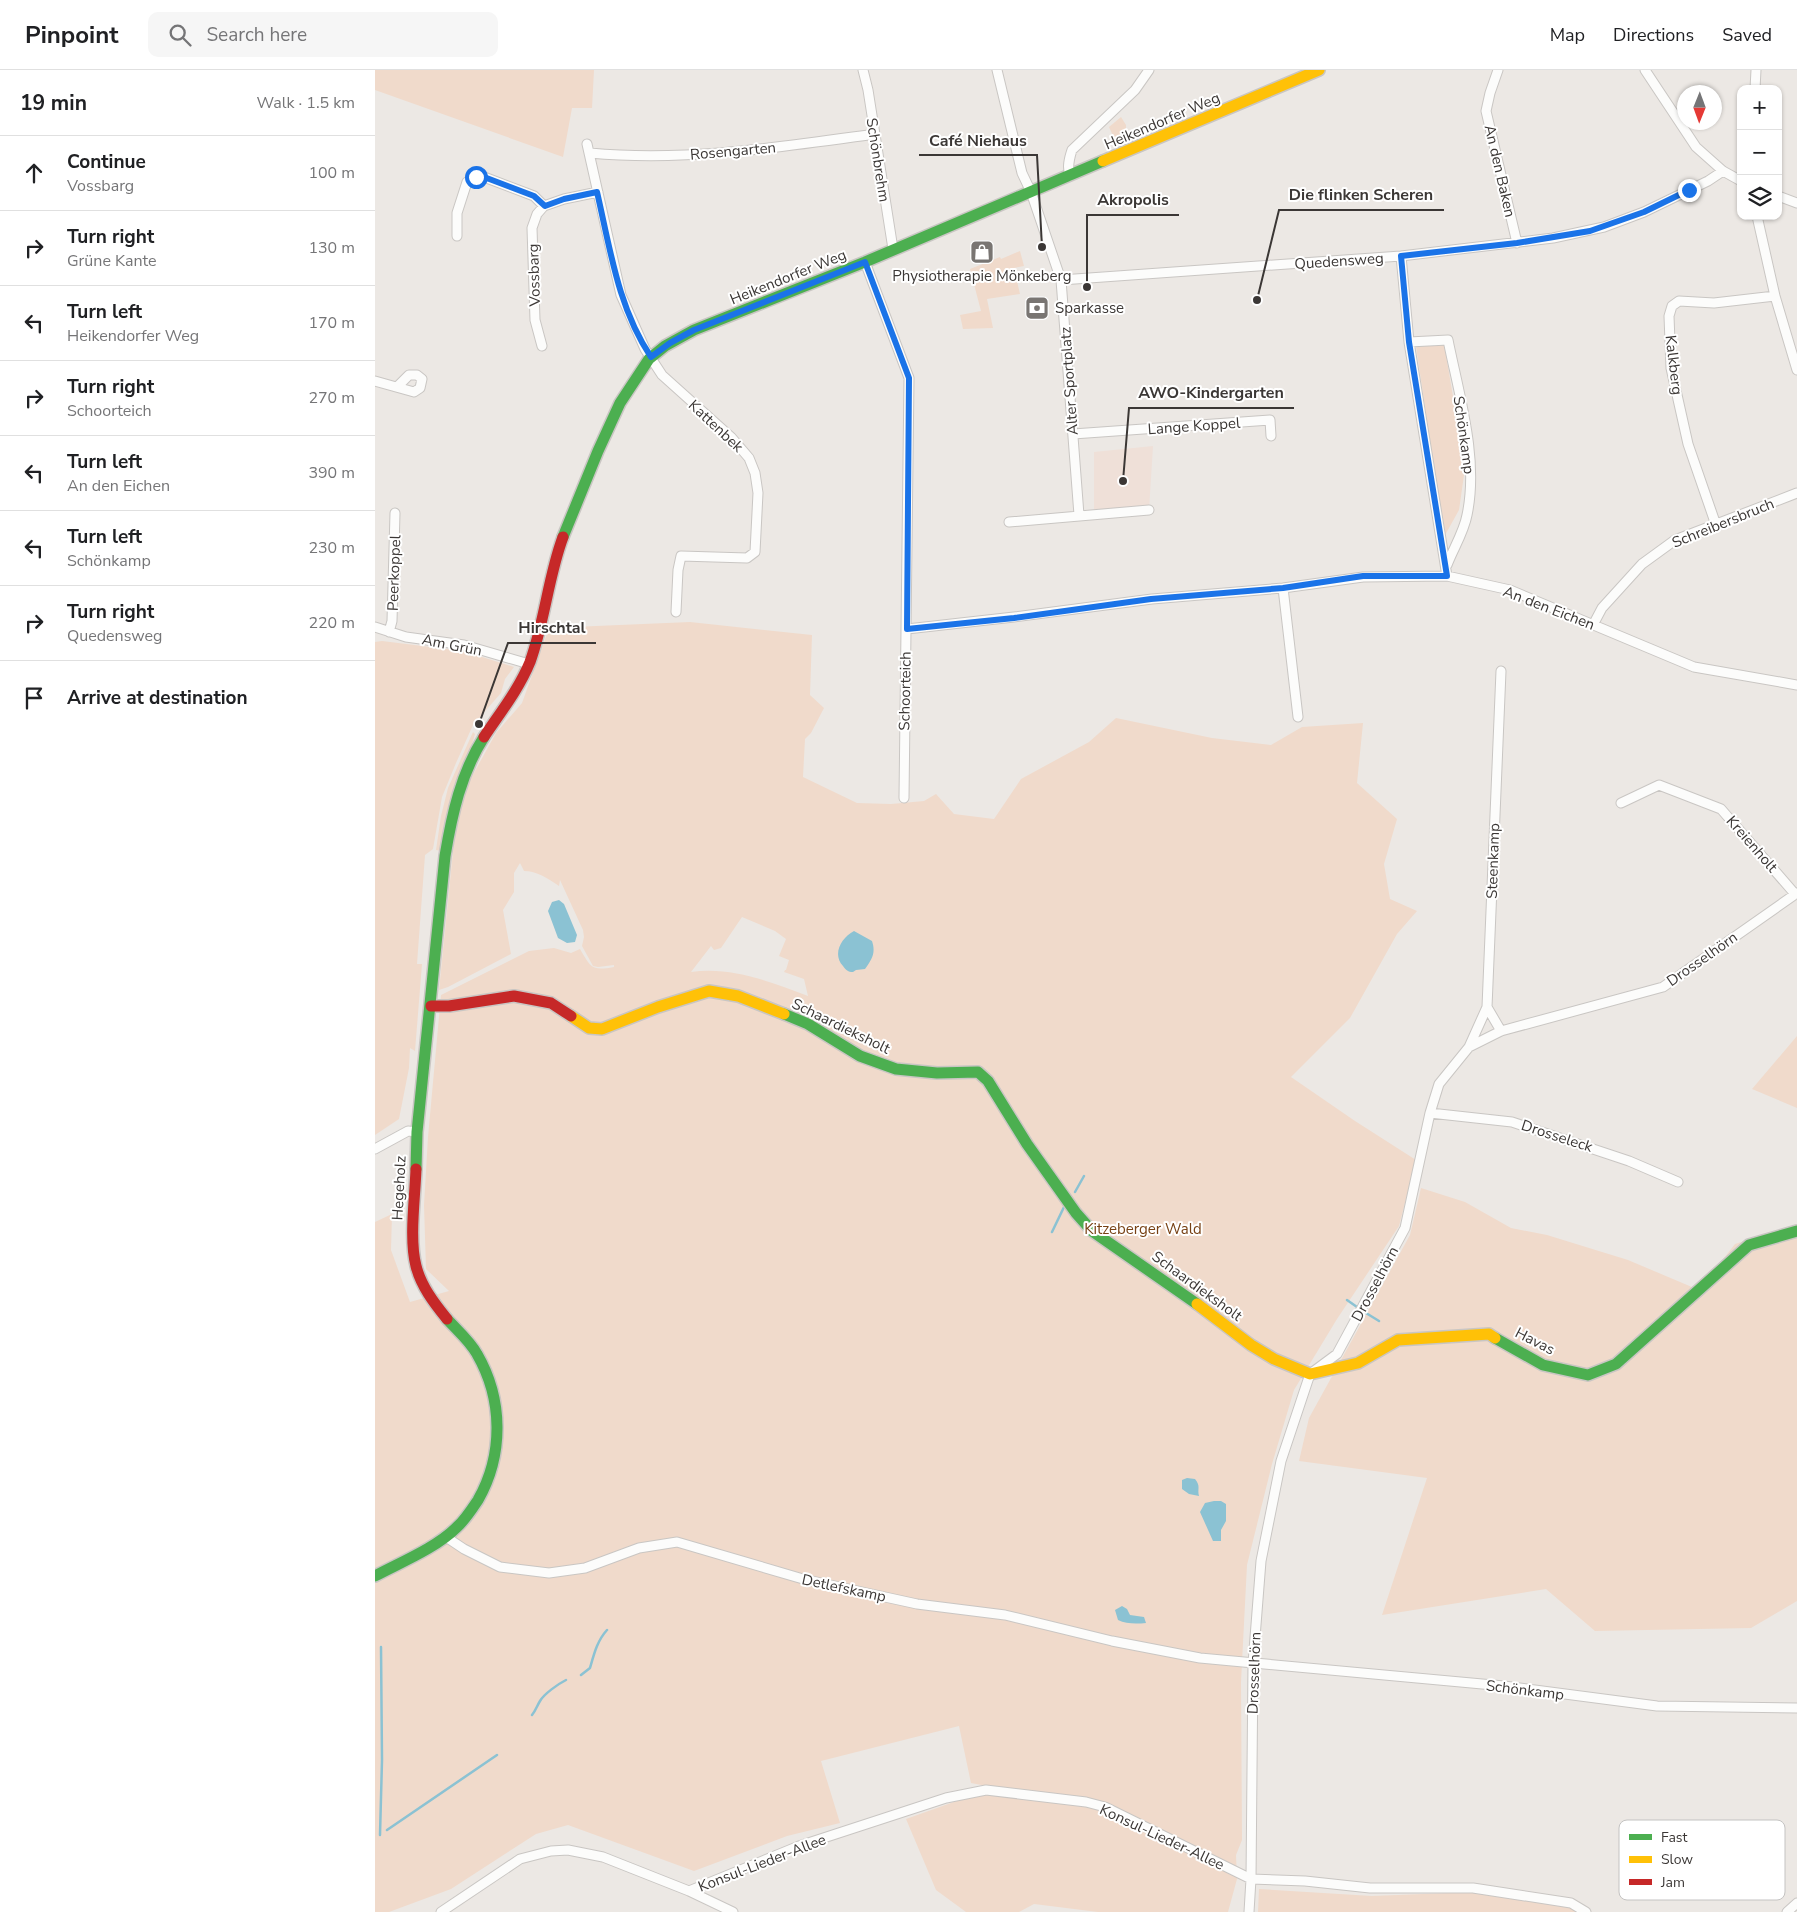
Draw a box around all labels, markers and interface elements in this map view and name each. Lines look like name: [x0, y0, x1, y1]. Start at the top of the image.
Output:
search box: [148, 12, 498, 57]
text: Pinpoint: [25, 19, 118, 51]
icon: search: [166, 21, 194, 49]
text: Search here: [206, 22, 307, 48]
text: Map: [1550, 23, 1585, 47]
text: Directions: [1613, 23, 1694, 47]
text: Saved: [1722, 23, 1772, 47]
north arrow: [1677, 85, 1722, 130]
map controls: [1737, 85, 1782, 220]
button: +: [1737, 85, 1782, 130]
street label: Heikendorfer Weg: [1101, 88, 1223, 154]
text: 19 min: [20, 89, 87, 117]
text: Walk · 1.5 km: [257, 92, 355, 114]
street label: Schönbrehm: [861, 116, 895, 204]
street label: An den Baken: [1480, 123, 1520, 219]
callout: Café Niehaus: [919, 124, 1037, 155]
text: Café Niehaus: [929, 130, 1027, 152]
button: −: [1737, 130, 1782, 175]
street label: Rosengarten: [689, 137, 777, 165]
text: Continue: [67, 149, 146, 175]
icon: ahead: [20, 159, 48, 187]
text: 100 m: [308, 162, 355, 184]
route start: [465, 166, 488, 189]
text: Vossbarg: [67, 175, 134, 197]
button: layers: [1737, 175, 1782, 220]
callout: Die flinken Scheren: [1279, 179, 1444, 210]
route end: [1678, 179, 1701, 202]
callout: Akropolis: [1087, 184, 1179, 215]
text: Die flinken Scheren: [1289, 184, 1433, 206]
text: Akropolis: [1097, 189, 1169, 211]
text: Turn right: [67, 224, 154, 250]
icon: right: [20, 234, 48, 262]
text: 130 m: [308, 237, 355, 259]
shop icon: Physiotherapie Mönkeberg: [969, 239, 995, 265]
street label: Vossbarg: [523, 243, 545, 308]
street label: Heikendorfer Weg: [727, 245, 849, 309]
street label: Quedensweg: [1294, 248, 1384, 274]
text: Grüne Kante: [67, 250, 157, 272]
place label: Physiotherapie Mönkeberg: [892, 266, 1072, 286]
bank icon: Sparkasse: [1024, 295, 1050, 321]
place label: Sparkasse: [1055, 298, 1124, 318]
text: Turn left: [67, 299, 142, 325]
icon: left: [20, 309, 48, 337]
text: 170 m: [308, 312, 355, 334]
text: Heikendorfer Weg: [67, 325, 199, 347]
street label: Alter Sportplatz: [1055, 326, 1083, 436]
street label: Kalkberg: [1660, 334, 1688, 396]
text: Turn right: [67, 374, 154, 400]
callout: AWO-Kindergarten: [1129, 377, 1294, 408]
text: AWO-Kindergarten: [1138, 382, 1284, 404]
icon: right: [20, 384, 48, 412]
text: 270 m: [308, 387, 355, 409]
street label: Kattenbek: [684, 395, 748, 457]
street label: Schönkamp: [1449, 395, 1479, 476]
text: Schoorteich: [67, 400, 152, 422]
street label: Lange Koppel: [1147, 413, 1241, 439]
text: Turn left: [67, 449, 142, 475]
icon: left: [20, 459, 48, 487]
text: 390 m: [308, 462, 355, 484]
text: An den Eichen: [67, 475, 170, 497]
street label: Schreibersbruch: [1669, 493, 1777, 553]
text: Turn left: [67, 524, 142, 550]
icon: left: [20, 534, 48, 562]
street label: Peerkoppel: [383, 534, 405, 611]
text: 230 m: [308, 537, 355, 559]
text: Schönkamp: [67, 550, 151, 572]
street label: An den Eichen: [1500, 581, 1598, 635]
text: Turn right: [67, 599, 154, 625]
icon: right: [20, 609, 48, 637]
text: 220 m: [308, 612, 355, 634]
callout: Hirschtal: [508, 612, 596, 643]
text: Hirschtal: [518, 617, 586, 639]
text: Quedensweg: [67, 625, 162, 647]
street label: Am Grün: [420, 629, 484, 661]
street label: Schoorteich: [894, 651, 916, 731]
icon: arrive: [20, 684, 48, 712]
text: Arrive at destination: [67, 685, 248, 711]
street label: Kreienholt: [1722, 811, 1783, 877]
street label: Steenkamp: [1482, 823, 1504, 899]
street label: Drosselhörn: [1663, 927, 1741, 991]
street label: Schaardieksholt: [788, 994, 894, 1059]
street label: Drosseleck: [1519, 1115, 1596, 1157]
street label: Hegeholz: [387, 1155, 411, 1221]
park label: Kitzeberger Wald: [1084, 1219, 1202, 1239]
street label: Drosselhörn: [1347, 1243, 1403, 1325]
street label: Schaardieksholt: [1148, 1246, 1247, 1326]
street label: Havas: [1512, 1323, 1558, 1359]
street label: Detlefskamp: [800, 1569, 888, 1607]
street label: Drosselhörn: [1243, 1631, 1265, 1715]
street label: Schönkamp: [1485, 1675, 1565, 1705]
street label: Konsul-Lieder-Allee: [1096, 1799, 1228, 1875]
legend: [1619, 1820, 1785, 1900]
text: Fast: [1661, 1828, 1687, 1847]
street label: Konsul-Lieder-Allee: [695, 1829, 829, 1897]
text: Slow: [1661, 1850, 1693, 1869]
text: Jam: [1660, 1873, 1685, 1892]

